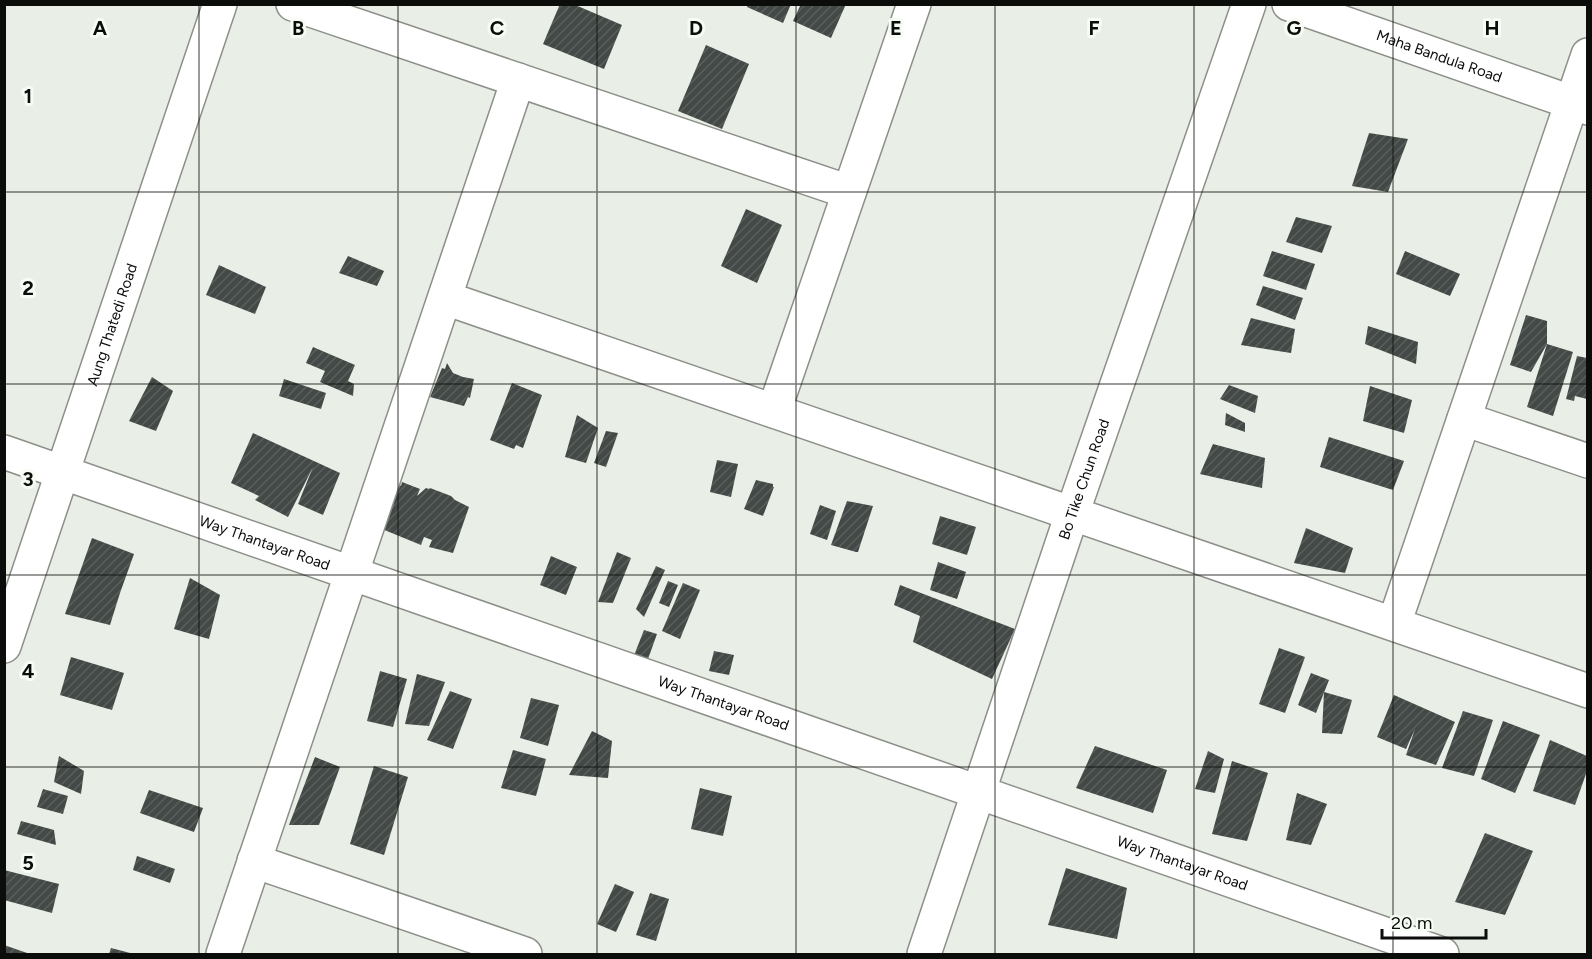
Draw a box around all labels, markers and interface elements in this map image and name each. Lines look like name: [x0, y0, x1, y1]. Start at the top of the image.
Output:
text: A: [93, 16, 108, 40]
text: B: [292, 16, 304, 40]
text: C: [490, 16, 504, 40]
text: D: [689, 16, 703, 40]
text: E: [890, 16, 902, 40]
text: F: [1088, 16, 1100, 40]
text: G: [1287, 16, 1302, 40]
text: H: [1485, 16, 1500, 40]
street label: Maha Bandula Road: [1374, 26, 1504, 86]
text: 1: [24, 84, 32, 108]
street label: Aung Thatedi Road: [83, 261, 141, 388]
text: 2: [22, 276, 34, 300]
street label: Bo Tike Chun Road: [1055, 416, 1113, 542]
text: 3: [22, 467, 34, 491]
street label: Way Thantayar Road: [197, 512, 332, 574]
text: 4: [22, 659, 35, 683]
street label: Way Thantayar Road: [656, 672, 791, 734]
street label: Way Thantayar Road: [1114, 832, 1250, 894]
text: 5: [22, 851, 34, 875]
scale bar: [1382, 902, 1486, 940]
text: 20 m: [1391, 912, 1432, 934]

